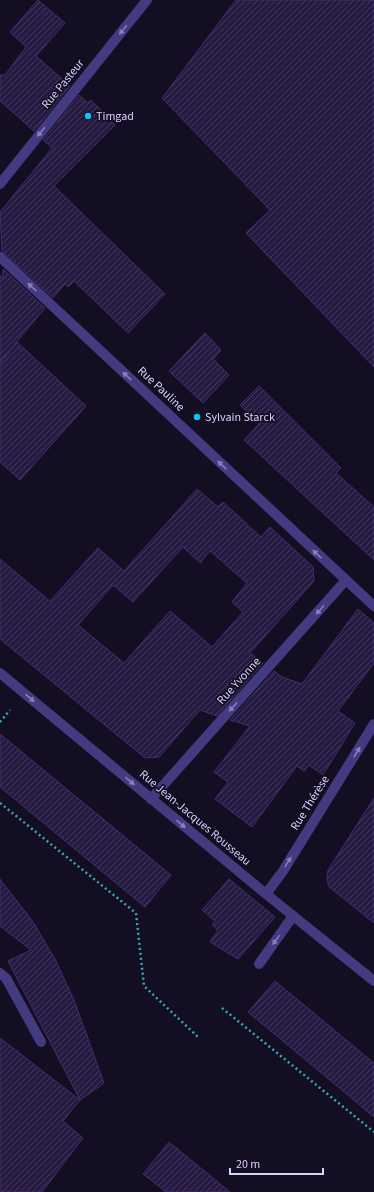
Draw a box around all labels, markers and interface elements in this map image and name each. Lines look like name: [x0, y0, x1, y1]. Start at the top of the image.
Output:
one-way arrow: [118, 25, 127, 36]
street label: Rue Pasteur: [38, 55, 89, 112]
place label: Timgad: [96, 108, 134, 125]
marker: Timgad: [83, 111, 93, 121]
one-way arrow: [37, 126, 46, 137]
one-way arrow: [27, 283, 38, 292]
street label: Rue Pauline: [134, 363, 188, 415]
one-way arrow: [123, 372, 132, 381]
place label: Sylvain Starck: [205, 409, 275, 426]
marker: Sylvain Starck: [192, 412, 202, 422]
one-way arrow: [217, 460, 227, 470]
one-way arrow: [312, 549, 322, 559]
one-way arrow: [316, 605, 325, 614]
street label: Rue Yvonne: [213, 654, 265, 708]
one-way arrow: [25, 693, 35, 702]
one-way arrow: [229, 701, 238, 712]
one-way arrow: [353, 747, 361, 757]
street label: Rue Jean-Jacques Rousseau: [135, 766, 255, 870]
street label: Rue Thérèse: [286, 772, 334, 834]
one-way arrow: [125, 777, 135, 786]
one-way arrow: [176, 819, 187, 828]
one-way arrow: [285, 856, 292, 868]
one-way arrow: [272, 935, 280, 946]
scale bar: [230, 1150, 323, 1176]
text: 20 m: [236, 1156, 260, 1173]

